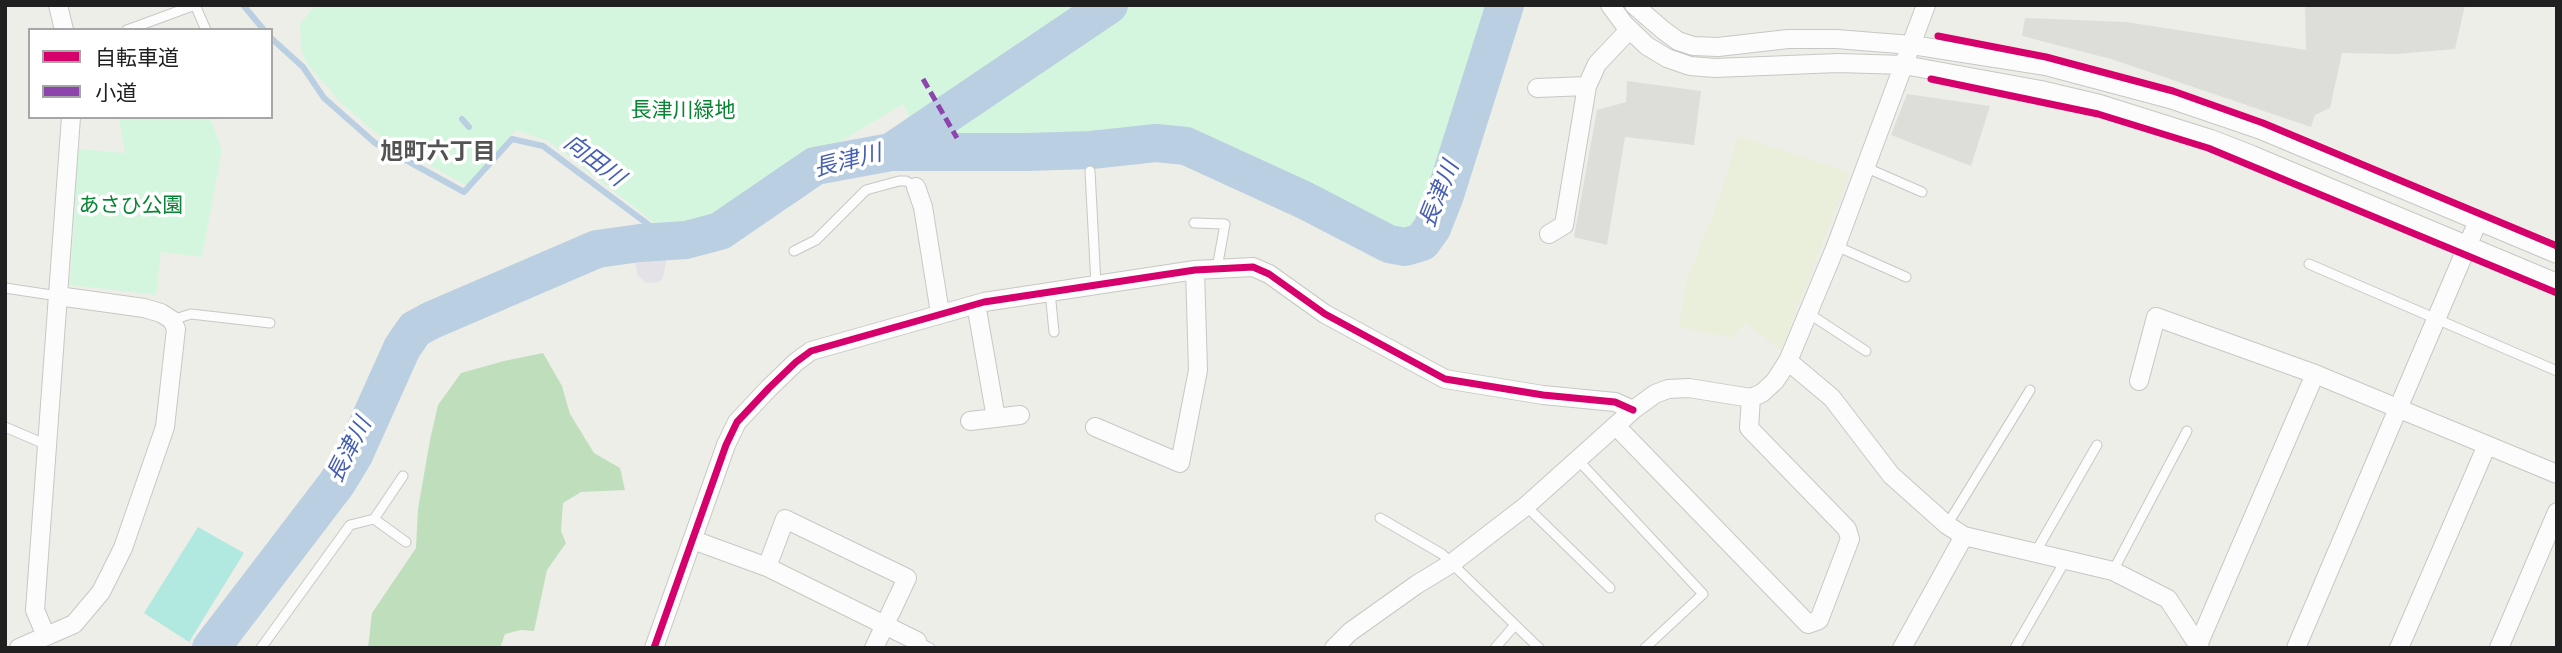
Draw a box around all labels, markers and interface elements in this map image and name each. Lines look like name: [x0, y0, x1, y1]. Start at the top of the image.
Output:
legend: [28, 28, 273, 119]
text: 自転車道: [95, 43, 179, 73]
text: 小道: [95, 78, 137, 108]
park label: 長津川緑地: [631, 99, 735, 125]
water label: 向田川: [557, 130, 629, 194]
district label: 旭町六丁目: [381, 140, 495, 168]
water label: 長津川: [811, 141, 885, 185]
water label: 長津川: [1415, 158, 1467, 232]
park label: あさひ公園: [79, 194, 183, 220]
water label: 長津川: [323, 414, 379, 488]

